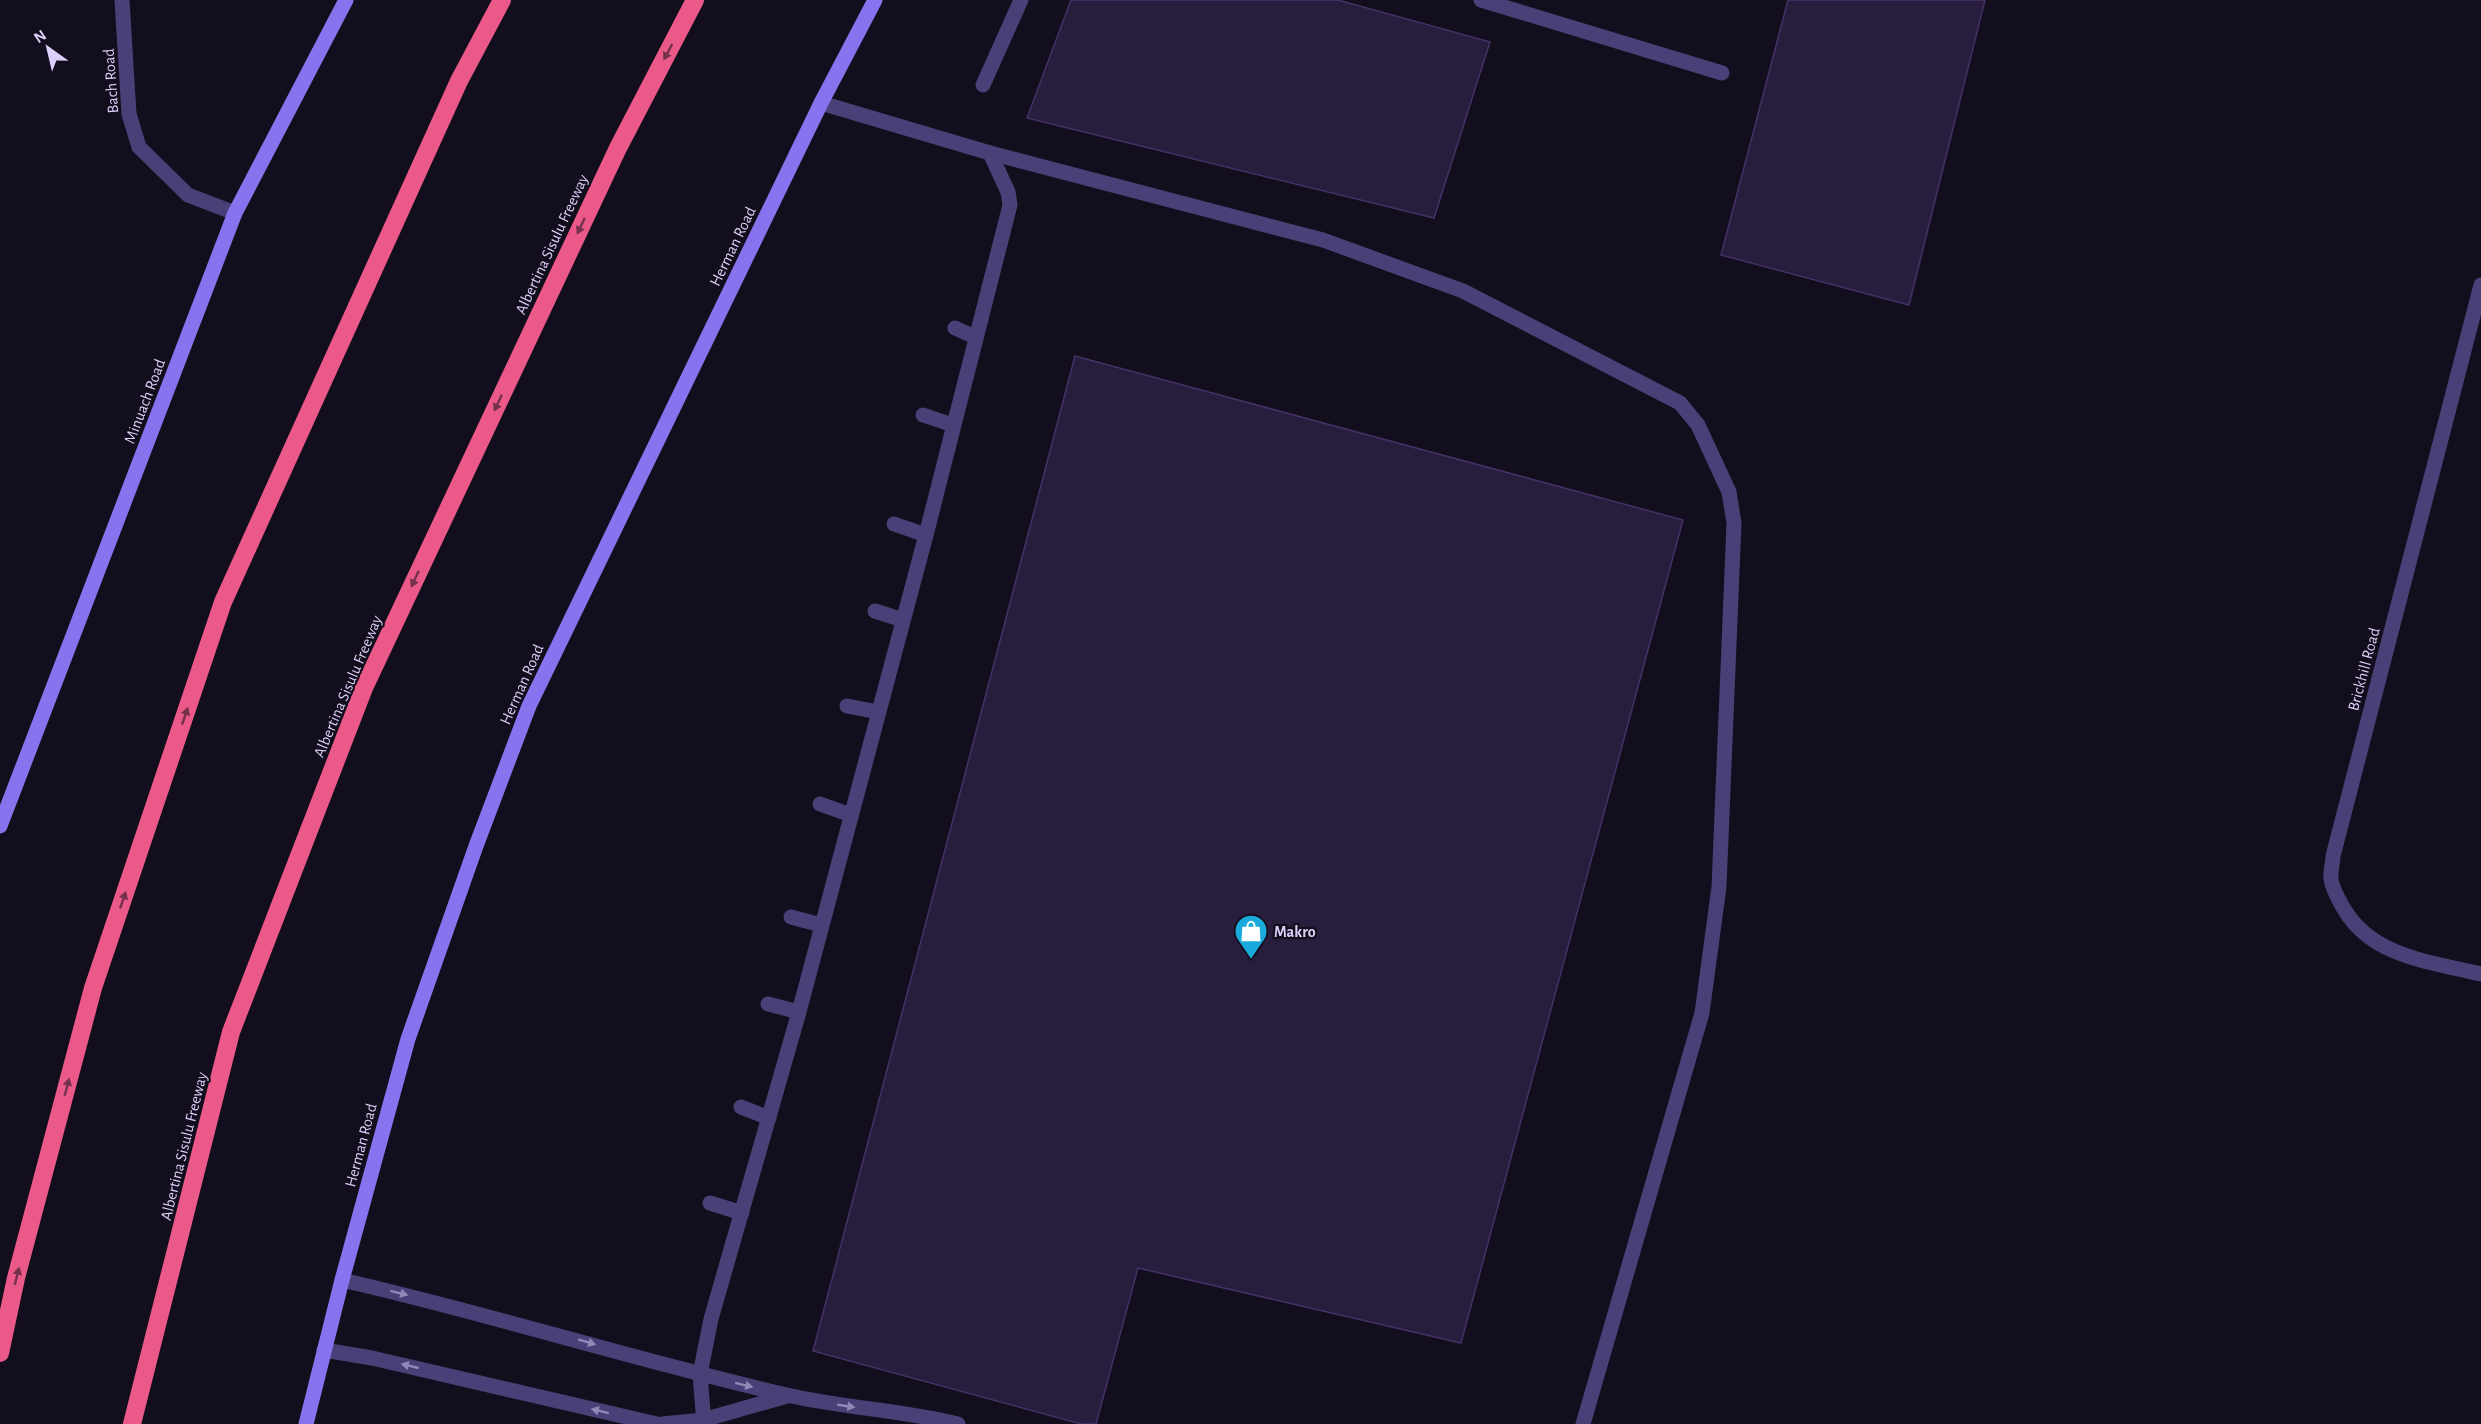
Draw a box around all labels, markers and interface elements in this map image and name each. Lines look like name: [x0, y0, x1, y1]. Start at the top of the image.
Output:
north arrow: [18, 18, 78, 78]
text: N: [31, 27, 49, 46]
one-way arrow: [663, 43, 673, 60]
street label: Bach Road: [101, 48, 121, 114]
street label: Albertina Sisulu Freeway: [512, 172, 592, 317]
street label: Herman Road: [707, 204, 759, 289]
one-way arrow: [576, 218, 585, 235]
street label: Minuach Road: [121, 357, 168, 446]
one-way arrow: [493, 394, 503, 412]
one-way arrow: [411, 571, 420, 588]
street label: Albertina Sisulu Freeway: [311, 613, 386, 760]
street label: Brickhill Road: [2345, 626, 2383, 713]
street label: Herman Road: [497, 642, 547, 727]
one-way arrow: [181, 707, 190, 725]
one-way arrow: [118, 891, 128, 909]
shop icon: Makro: [1233, 913, 1269, 960]
place label: Makro: [1274, 924, 1316, 940]
street label: Albertina Sisulu Freeway: [158, 1070, 211, 1222]
one-way arrow: [63, 1078, 72, 1096]
street label: Herman Road: [342, 1102, 380, 1189]
one-way arrow: [13, 1266, 23, 1285]
one-way arrow: [389, 1289, 408, 1299]
one-way arrow: [578, 1338, 596, 1348]
one-way arrow: [401, 1361, 419, 1371]
one-way arrow: [735, 1381, 754, 1391]
one-way arrow: [837, 1401, 856, 1410]
one-way arrow: [590, 1406, 609, 1415]

